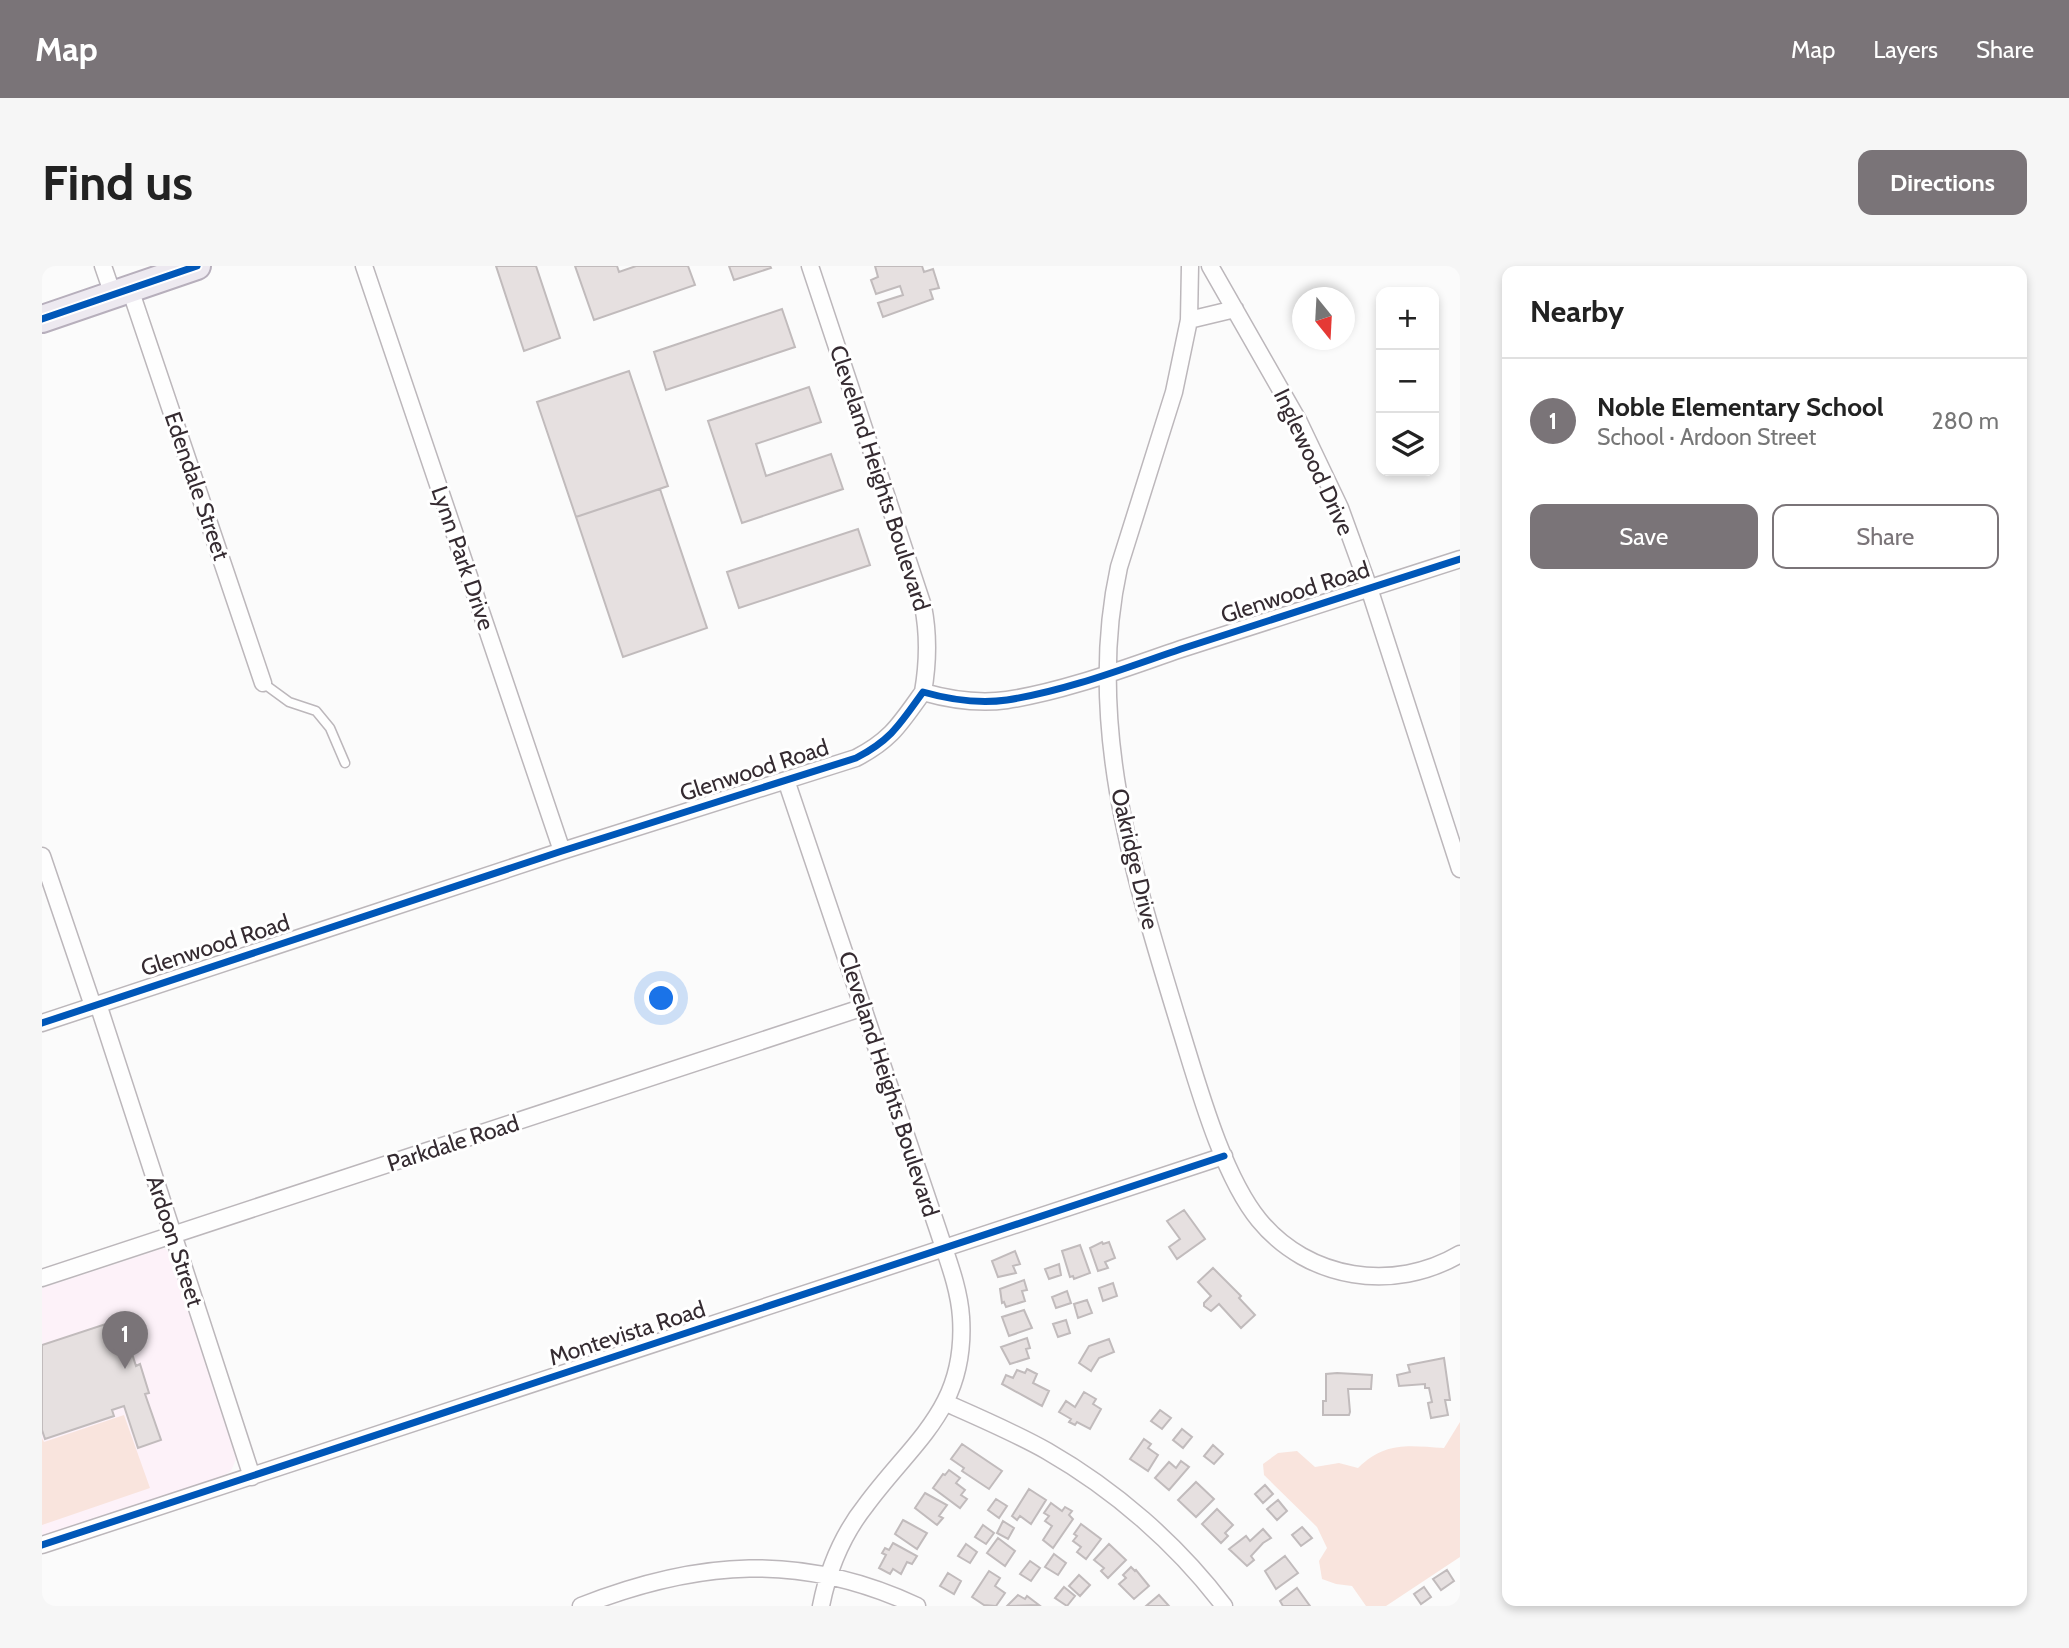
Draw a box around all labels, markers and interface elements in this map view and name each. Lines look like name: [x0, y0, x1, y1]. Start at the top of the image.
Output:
text: Map: [35, 29, 98, 69]
text: Map: [1791, 35, 1835, 64]
text: Layers: [1873, 35, 1938, 64]
text: Share: [1976, 35, 2034, 64]
button: Directions: [1858, 150, 2027, 215]
text: Find us: [42, 153, 193, 212]
north arrow: [1292, 287, 1355, 350]
map controls: [1376, 287, 1439, 476]
button: +: [1376, 287, 1439, 350]
text: Nearby: [1530, 293, 1624, 330]
street label: Cleveland Heights Boulevard: [824, 342, 936, 614]
button: −: [1376, 350, 1439, 413]
street label: Inglewood Drive: [1268, 384, 1360, 540]
text: Noble Elementary School: [1597, 391, 1884, 423]
text: 1: [1549, 407, 1557, 435]
text: 280 m: [1932, 407, 1999, 435]
street label: Edendale Street: [159, 408, 236, 564]
button: layers: [1376, 413, 1439, 476]
text: School · Ardoon Street: [1597, 423, 1816, 451]
street label: Lynn Park Drive: [425, 482, 501, 634]
button: Save: [1530, 504, 1758, 569]
button: Share: [1772, 504, 1999, 569]
street label: Glenwood Road: [1217, 555, 1373, 629]
street label: Glenwood Road: [676, 733, 832, 807]
street label: Oakridge Drive: [1105, 786, 1165, 932]
street label: Glenwood Road: [137, 908, 293, 982]
street label: Cleveland Heights Boulevard: [833, 948, 945, 1220]
your location: [644, 981, 678, 1015]
street label: Parkdale Road: [384, 1109, 522, 1177]
street label: Ardoon Street: [141, 1172, 209, 1310]
street label: Montevista Road: [545, 1295, 709, 1371]
pin: 1: [102, 1311, 148, 1369]

